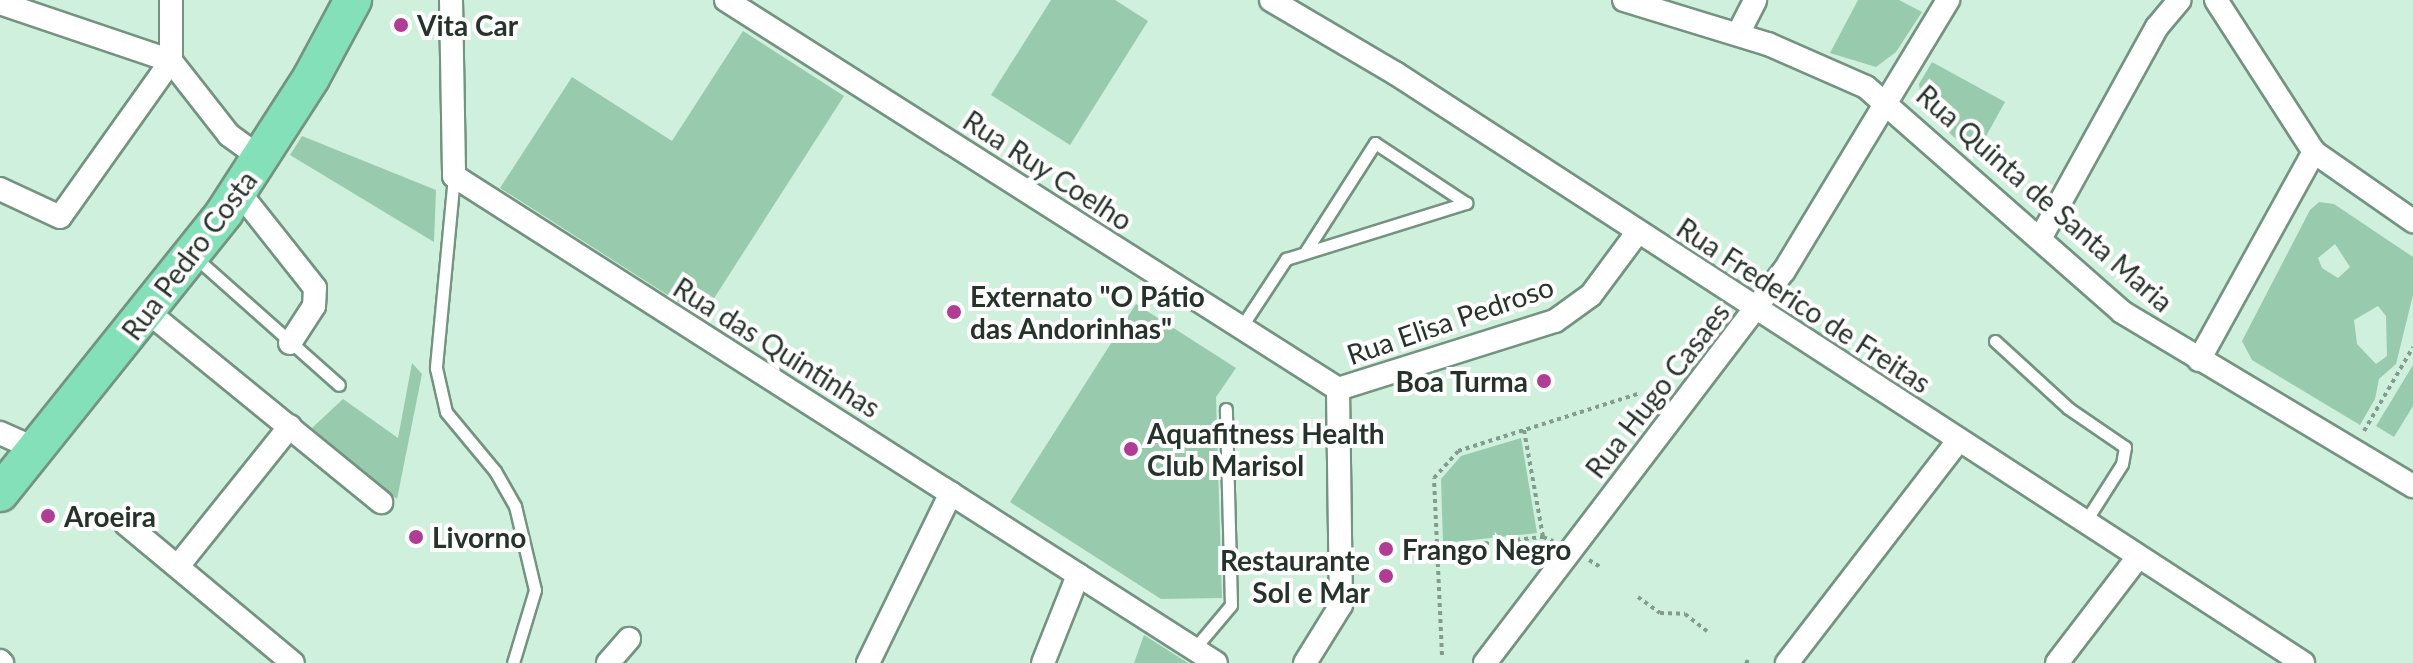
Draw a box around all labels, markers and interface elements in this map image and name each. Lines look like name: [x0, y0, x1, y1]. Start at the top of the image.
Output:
place label: Vita Car: [417, 8, 518, 42]
marker: Vita Car: [392, 16, 410, 34]
street label: Rua Quinta de Santa Maria: [1910, 78, 2180, 318]
street label: Rua Ruy Coelho: [957, 103, 1139, 237]
street label: Rua Pedro Costa: [114, 164, 264, 346]
street label: Rua Frederico de Freitas: [1671, 210, 1937, 400]
street label: Rua Elisa Pedroso: [1342, 269, 1558, 371]
street label: Rua das Quintinhas: [668, 270, 886, 424]
place label: Externato "O Pátio das Andorinhas": [970, 279, 1205, 345]
street label: Rua Hugo Casaes: [1578, 296, 1736, 484]
marker: Externato "O Pátio das Andorinhas": [945, 303, 963, 321]
place label: Boa Turma: [1395, 364, 1528, 398]
marker: Boa Turma: [1535, 372, 1553, 390]
place label: Aquafitness Health Club Marisol: [1147, 416, 1385, 482]
marker: Aquafitness Health Club Marisol: [1122, 440, 1140, 458]
place label: Aroeira: [64, 499, 156, 533]
marker: Aroeira: [39, 507, 57, 525]
place label: Livorno: [432, 520, 526, 554]
marker: Livorno: [407, 528, 425, 546]
place label: Frango Negro: [1402, 532, 1571, 566]
marker: Frango Negro: [1377, 540, 1395, 558]
place label: Restaurante Sol e Mar: [1220, 543, 1370, 609]
marker: Restaurante Sol e Mar: [1377, 567, 1395, 585]

